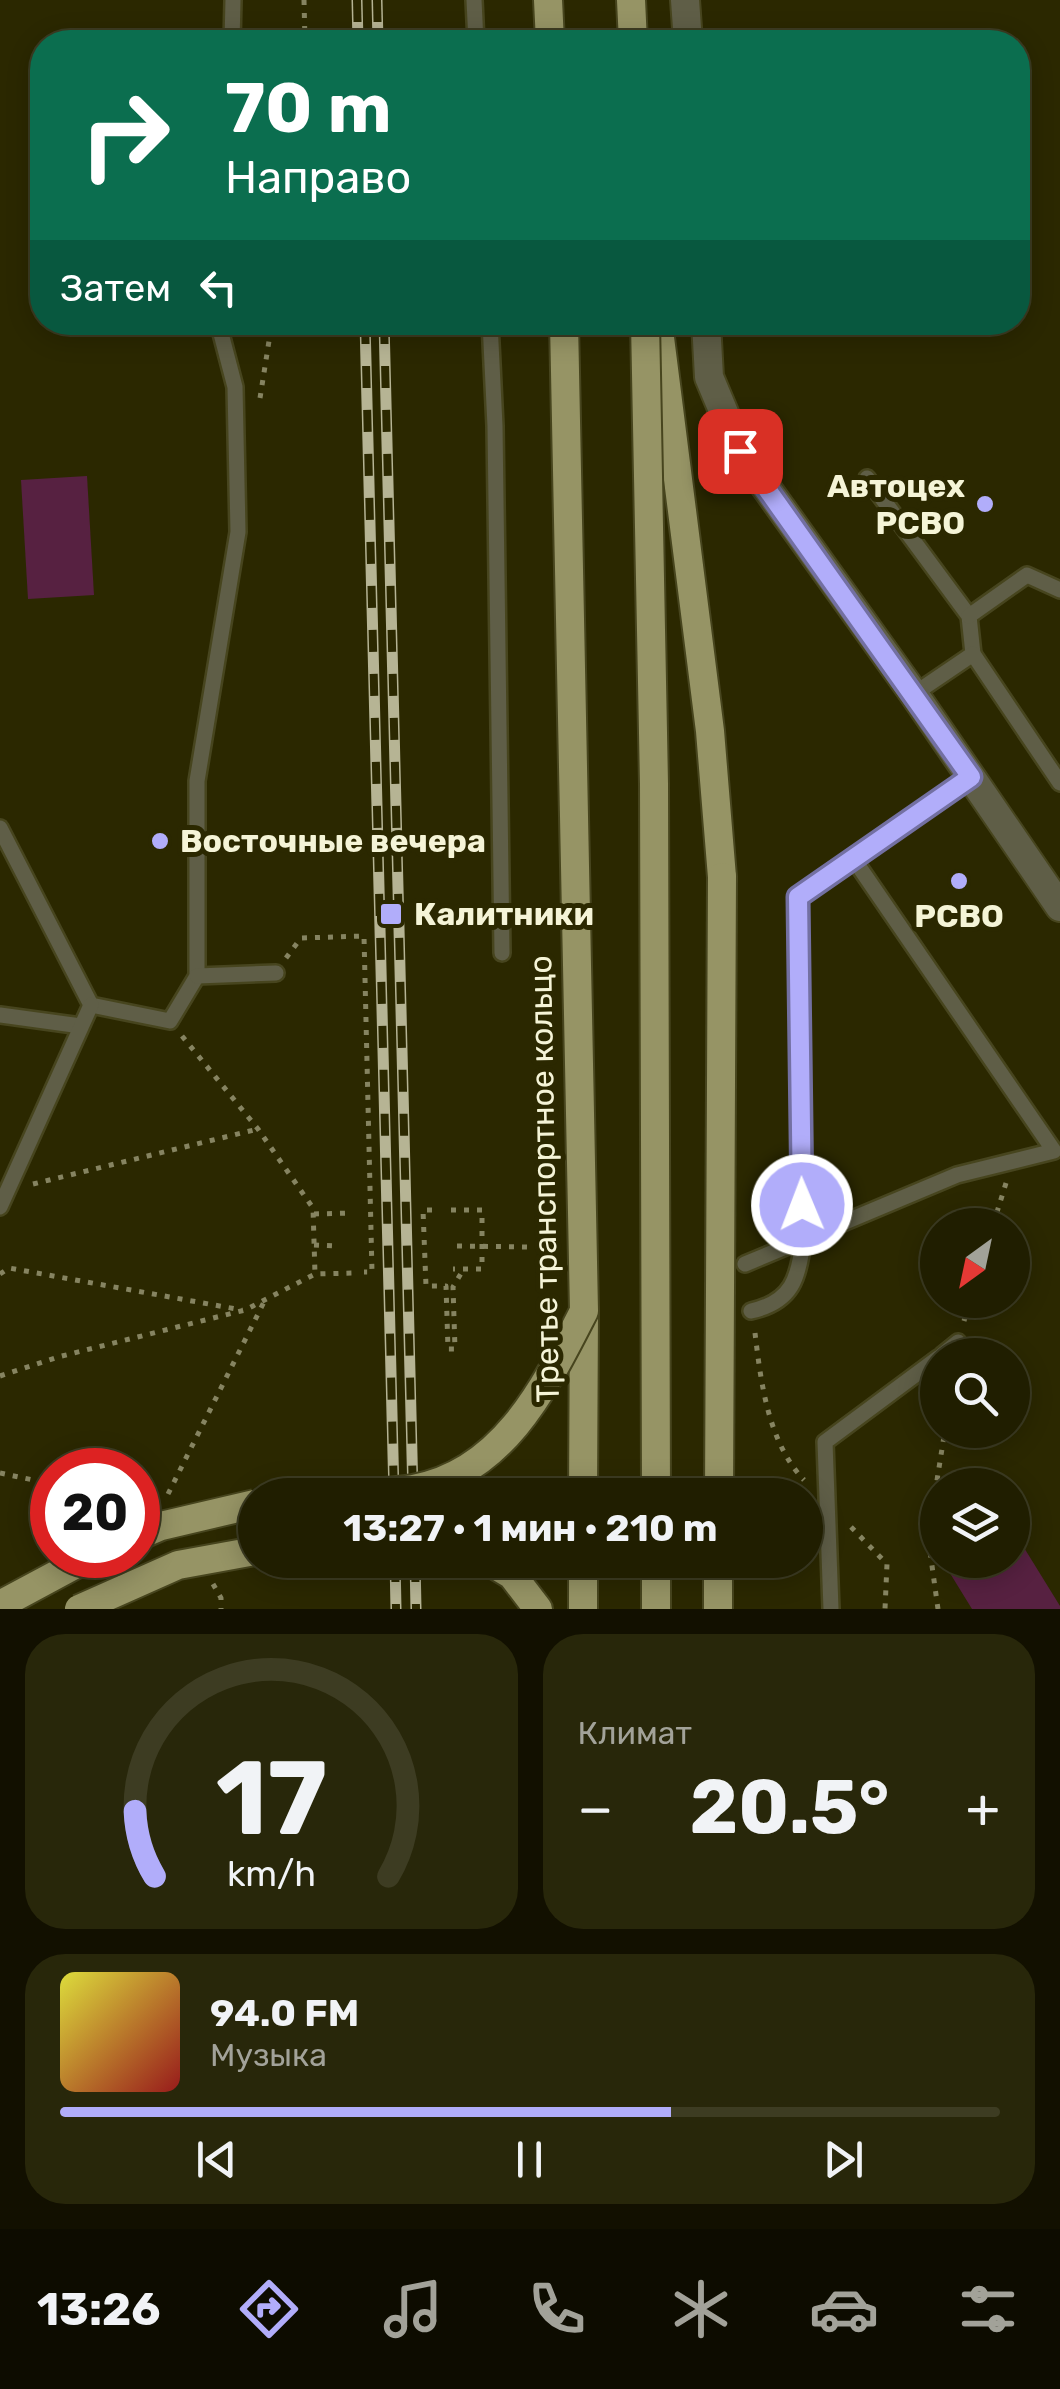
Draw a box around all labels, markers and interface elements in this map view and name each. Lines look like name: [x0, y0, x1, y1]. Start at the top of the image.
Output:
text: 70 m: [225, 67, 392, 150]
icon: right: [60, 70, 190, 200]
text: Направо: [225, 151, 411, 204]
icon: left: [191, 260, 246, 315]
text: Затем: [60, 265, 171, 311]
pin: [698, 409, 783, 494]
icon: arrive: [713, 424, 768, 479]
place label: Автоцех РСВО: [827, 467, 965, 542]
marker: Автоцех РСВО: [974, 493, 996, 515]
place label: Восточные вечера: [180, 822, 486, 860]
marker: Восточные вечера: [149, 830, 171, 852]
marker: РСВО: [948, 870, 970, 892]
place label: Калитники: [414, 895, 594, 933]
place label: РСВО: [914, 897, 1004, 935]
marker: Калитники: [378, 901, 404, 927]
street label: Третье транспортное кольцо: [521, 955, 567, 1403]
position arrow: [750, 1153, 854, 1257]
north arrow: [920, 1208, 1030, 1318]
map controls: [920, 1208, 1030, 1578]
button: search: [920, 1338, 1030, 1448]
speed limit sign: 20: [30, 1448, 160, 1578]
button: layers: [920, 1468, 1030, 1578]
text: 13:27 · 1 мин · 210 m: [343, 1505, 718, 1551]
text: Климат: [578, 1714, 692, 1752]
text: 17: [216, 1737, 327, 1860]
text: 20.5°: [690, 1763, 889, 1852]
text: −: [578, 1776, 613, 1841]
text: +: [966, 1776, 1000, 1841]
text: km/h: [227, 1853, 316, 1895]
text: 94.0 FM: [210, 1990, 359, 2036]
text: Музыка: [210, 2036, 327, 2074]
icon: previous: [189, 2132, 244, 2187]
icon: pause: [502, 2132, 557, 2187]
icon: next: [816, 2132, 871, 2187]
icon: directions: [234, 2274, 304, 2344]
icon: music: [378, 2274, 448, 2344]
icon: phone: [522, 2274, 592, 2344]
icon: climate: [666, 2274, 736, 2344]
icon: car: [809, 2274, 879, 2344]
icon: filters: [953, 2274, 1023, 2344]
text: 13:26: [37, 2283, 161, 2336]

